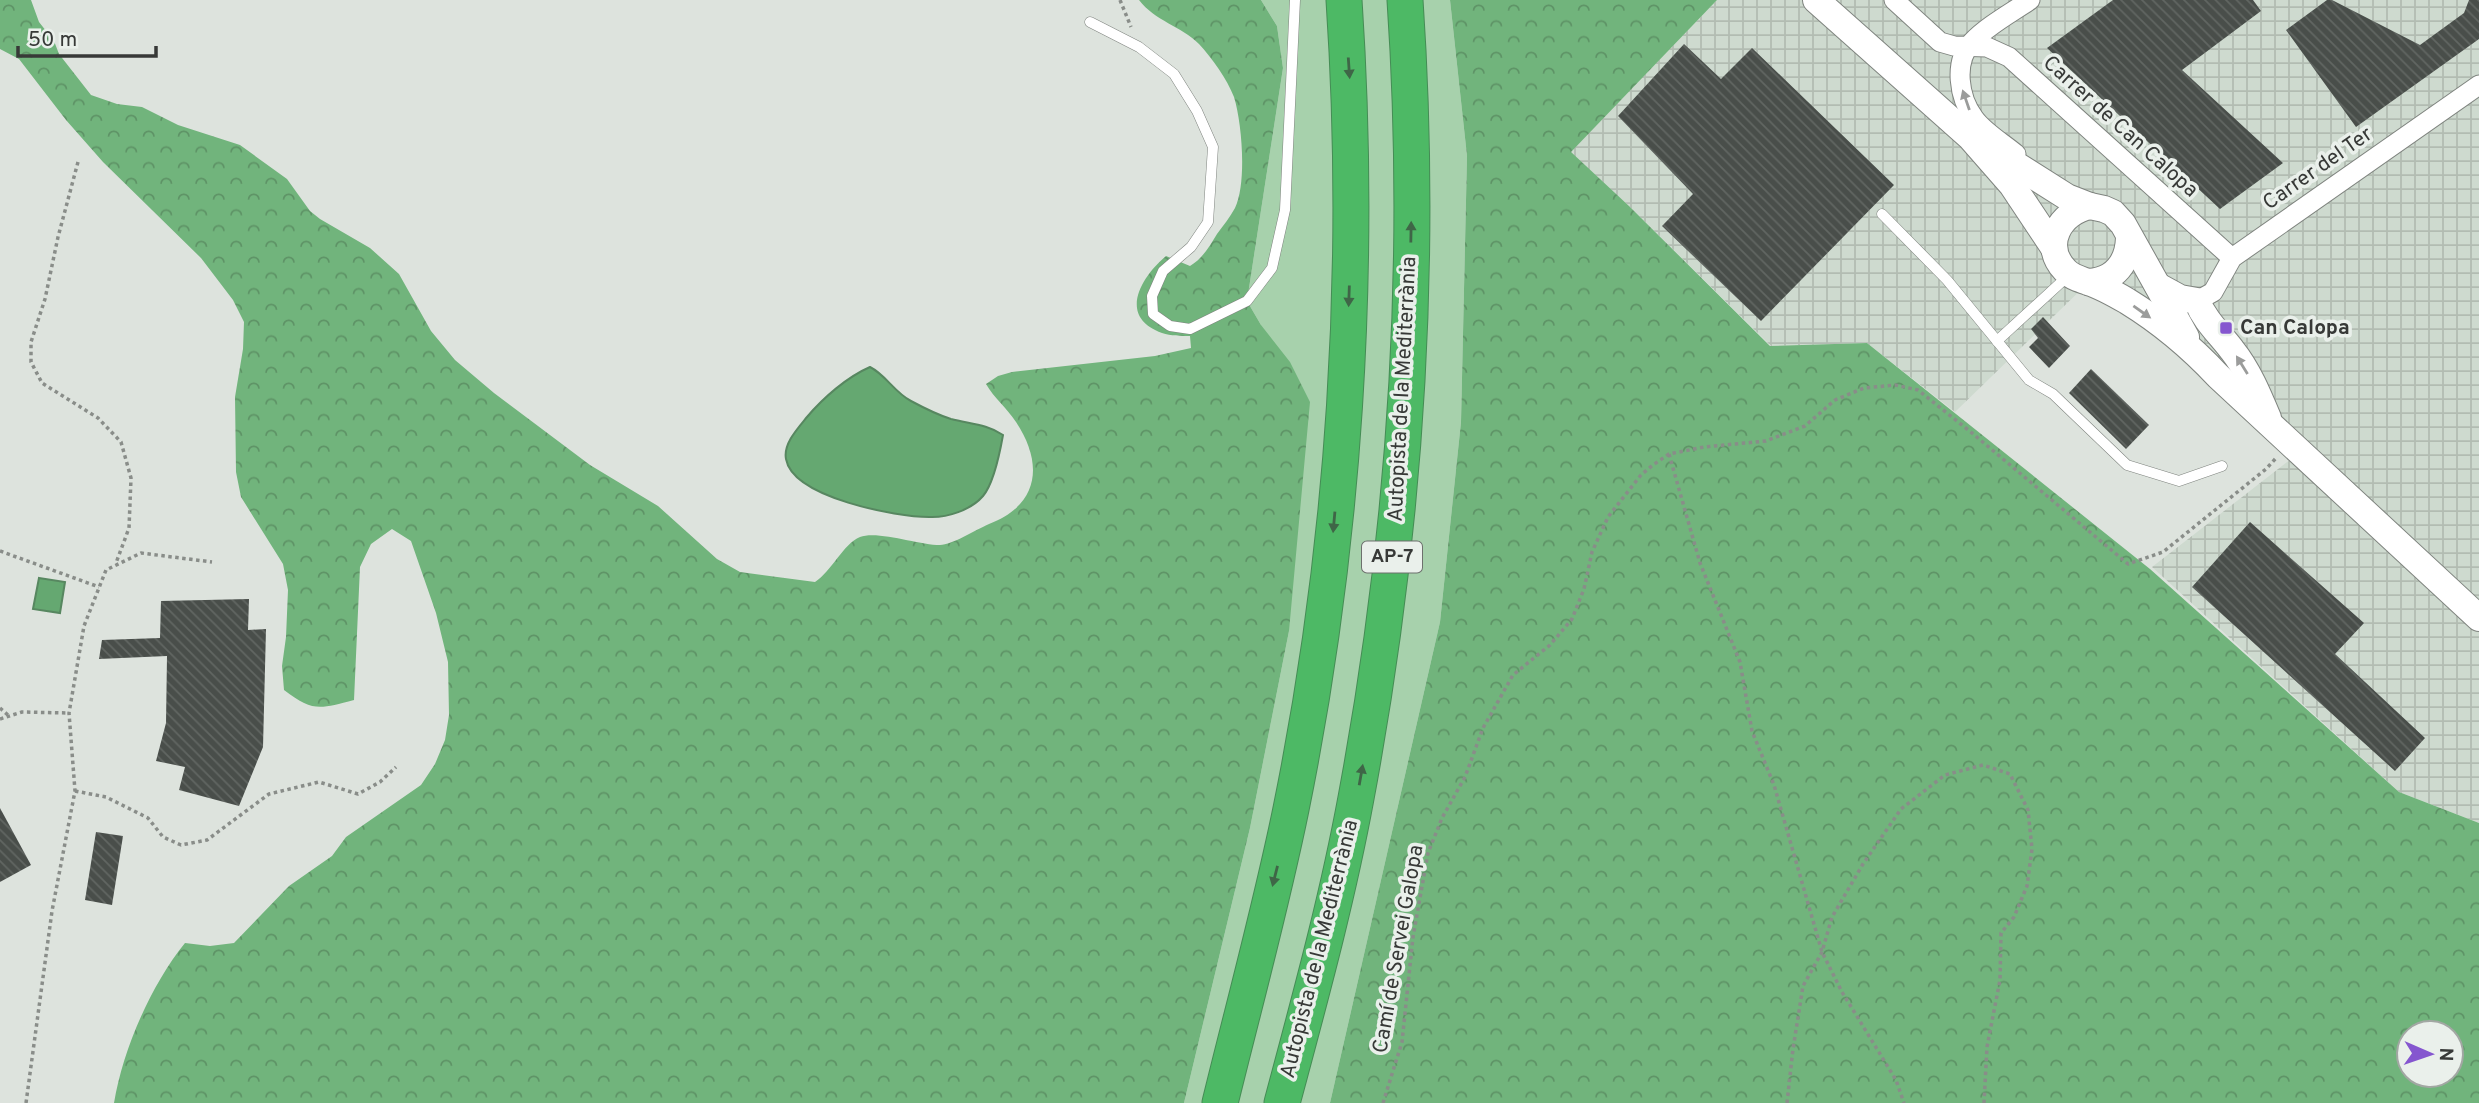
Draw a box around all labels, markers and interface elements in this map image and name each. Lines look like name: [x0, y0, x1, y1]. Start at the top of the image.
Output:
scale bar: [18, 14, 156, 58]
text: 50 m: [28, 27, 77, 54]
street label: Carrer de Can Calopa: [2037, 50, 2203, 204]
one-way arrow: [1344, 57, 1355, 79]
one-way arrow: [1960, 89, 1971, 110]
street label: Carrer del Ter: [2258, 121, 2378, 217]
one-way arrow: [1406, 220, 1417, 242]
street label: Autopista de la Mediterrània: [1383, 256, 1423, 522]
one-way arrow: [1343, 285, 1355, 307]
one-way arrow: [2133, 305, 2151, 319]
place label: Can Calopa: [2240, 315, 2350, 342]
marker: Can Calopa: [2218, 320, 2234, 336]
one-way arrow: [2235, 355, 2248, 374]
one-way arrow: [1328, 512, 1339, 534]
road number: AP-7: [1362, 542, 1422, 572]
one-way arrow: [1355, 764, 1366, 786]
street label: Autopista de la Mediterrània: [1275, 817, 1365, 1081]
street label: Camí de Servei Galopa: [1367, 843, 1431, 1055]
one-way arrow: [1269, 865, 1280, 887]
north arrow: [2395, 1019, 2465, 1089]
text: N: [2433, 1047, 2457, 1062]

